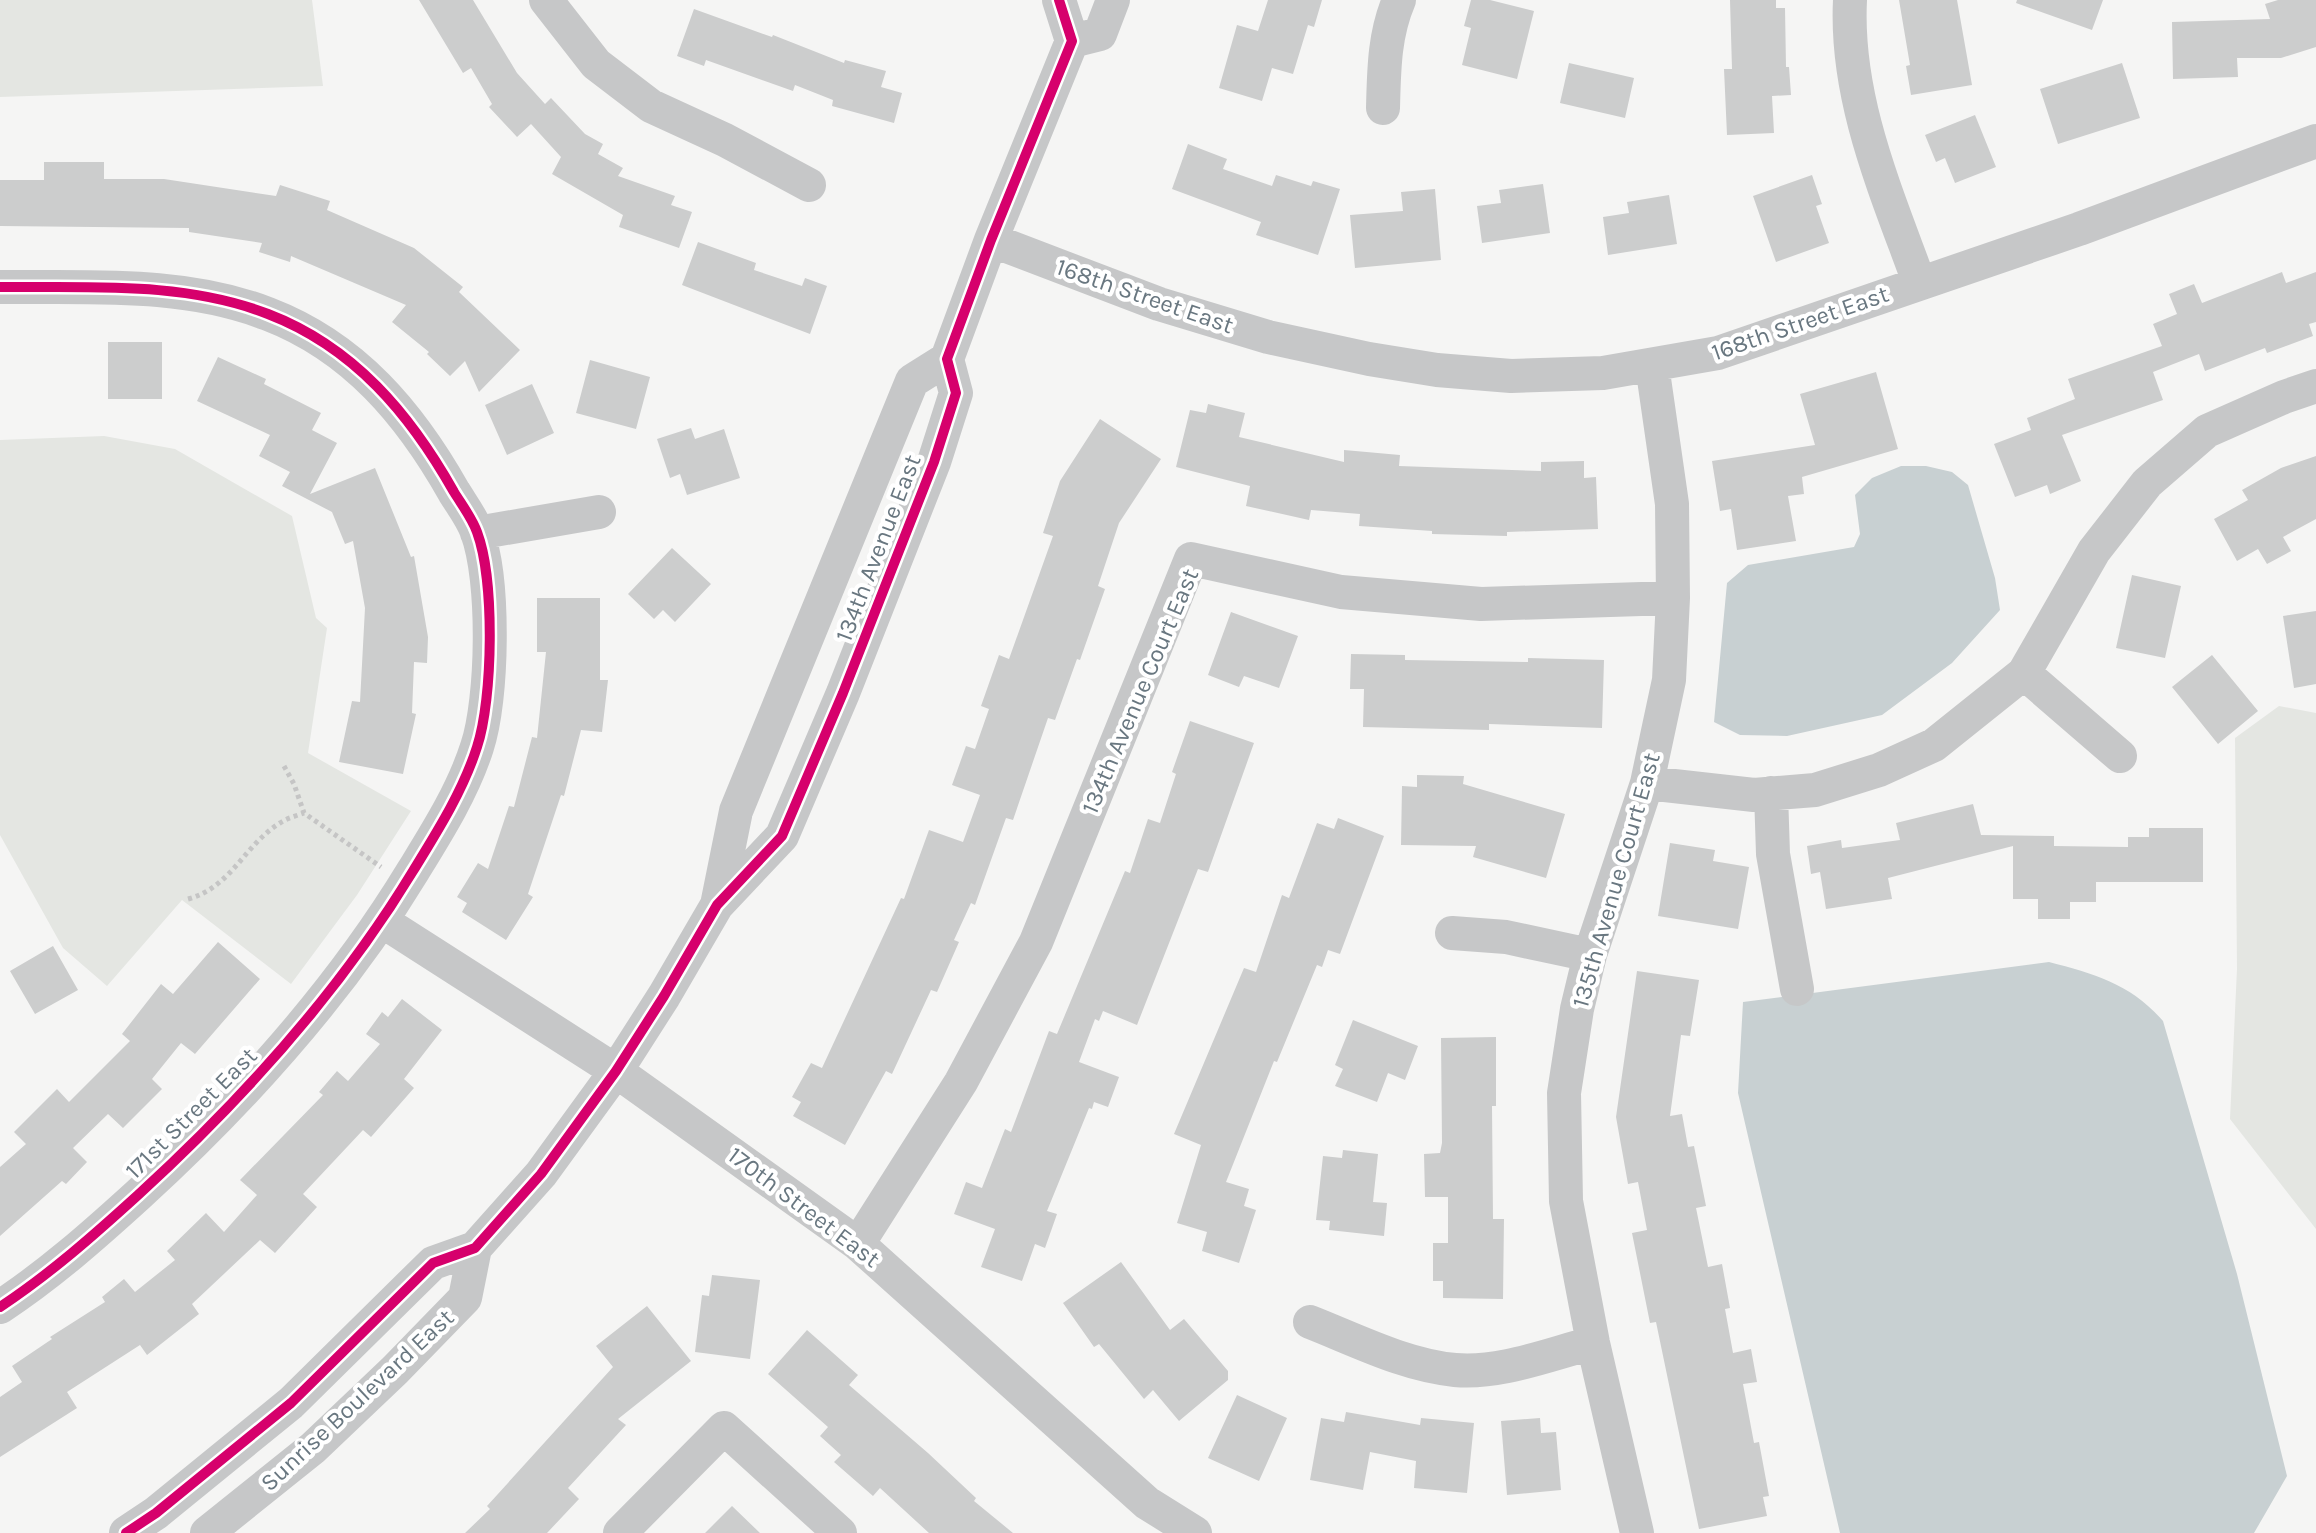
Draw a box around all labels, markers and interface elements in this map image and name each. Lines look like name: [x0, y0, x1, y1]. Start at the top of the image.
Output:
street label: 168th Street East: [1053, 253, 1237, 339]
street label: 168th Street East: [1708, 280, 1892, 366]
street label: 134th Avenue East: [829, 451, 927, 645]
street label: 134th Avenue Court East: [1076, 564, 1204, 818]
street label: 135th Avenue Court East: [1566, 749, 1666, 1011]
street label: 171st Street East: [119, 1041, 263, 1185]
street label: 170th Street East: [723, 1141, 885, 1273]
street label: Sunrise Boulevard East: [255, 1303, 459, 1497]

